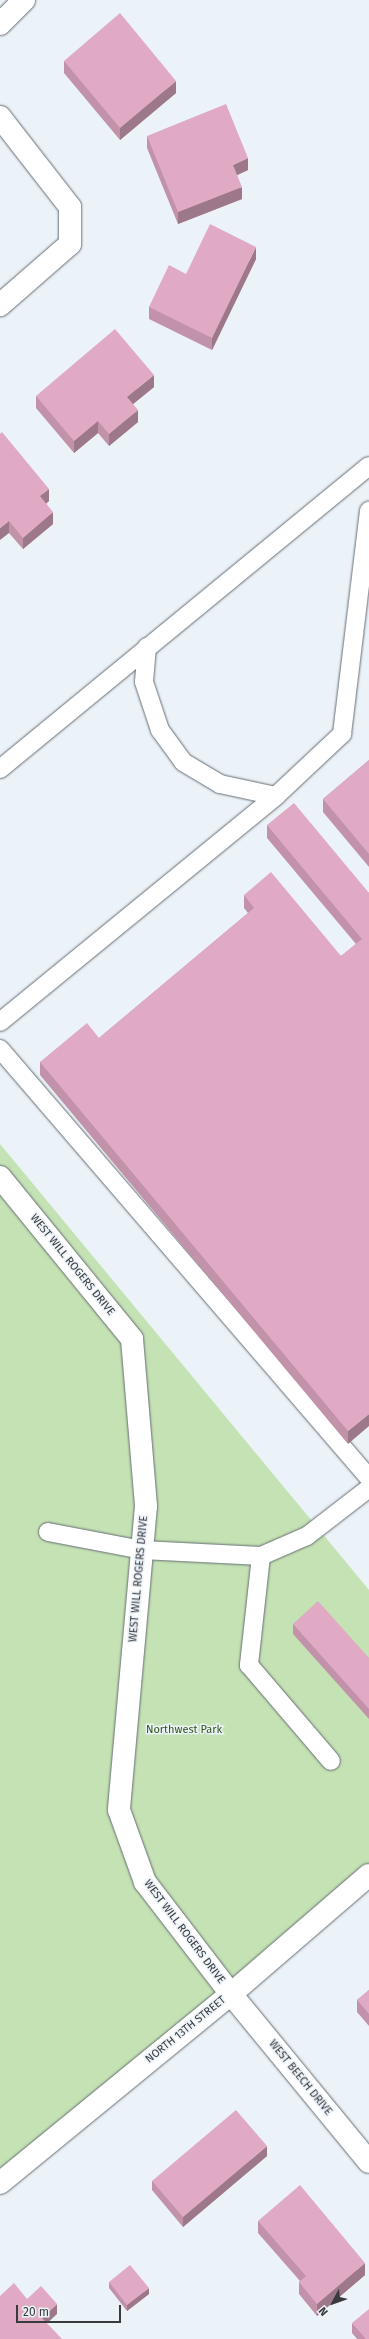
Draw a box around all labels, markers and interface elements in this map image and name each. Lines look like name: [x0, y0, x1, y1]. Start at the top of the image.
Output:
street label: WEST WILL ROGERS DRIVE: [27, 1212, 117, 1318]
street label: WEST WILL ROGERS DRIVE: [127, 1515, 151, 1643]
park label: Northwest Park: [146, 1723, 222, 1737]
street label: WEST WILL ROGERS DRIVE: [141, 1877, 227, 1987]
street label: NORTH 13TH STREET: [143, 1994, 229, 2066]
street label: WEST BEECH DRIVE: [266, 2038, 334, 2118]
north arrow: [313, 2283, 353, 2323]
scale bar: [18, 2297, 123, 2323]
text: N: [316, 2304, 331, 2318]
text: 20 m: [23, 2305, 49, 2319]

